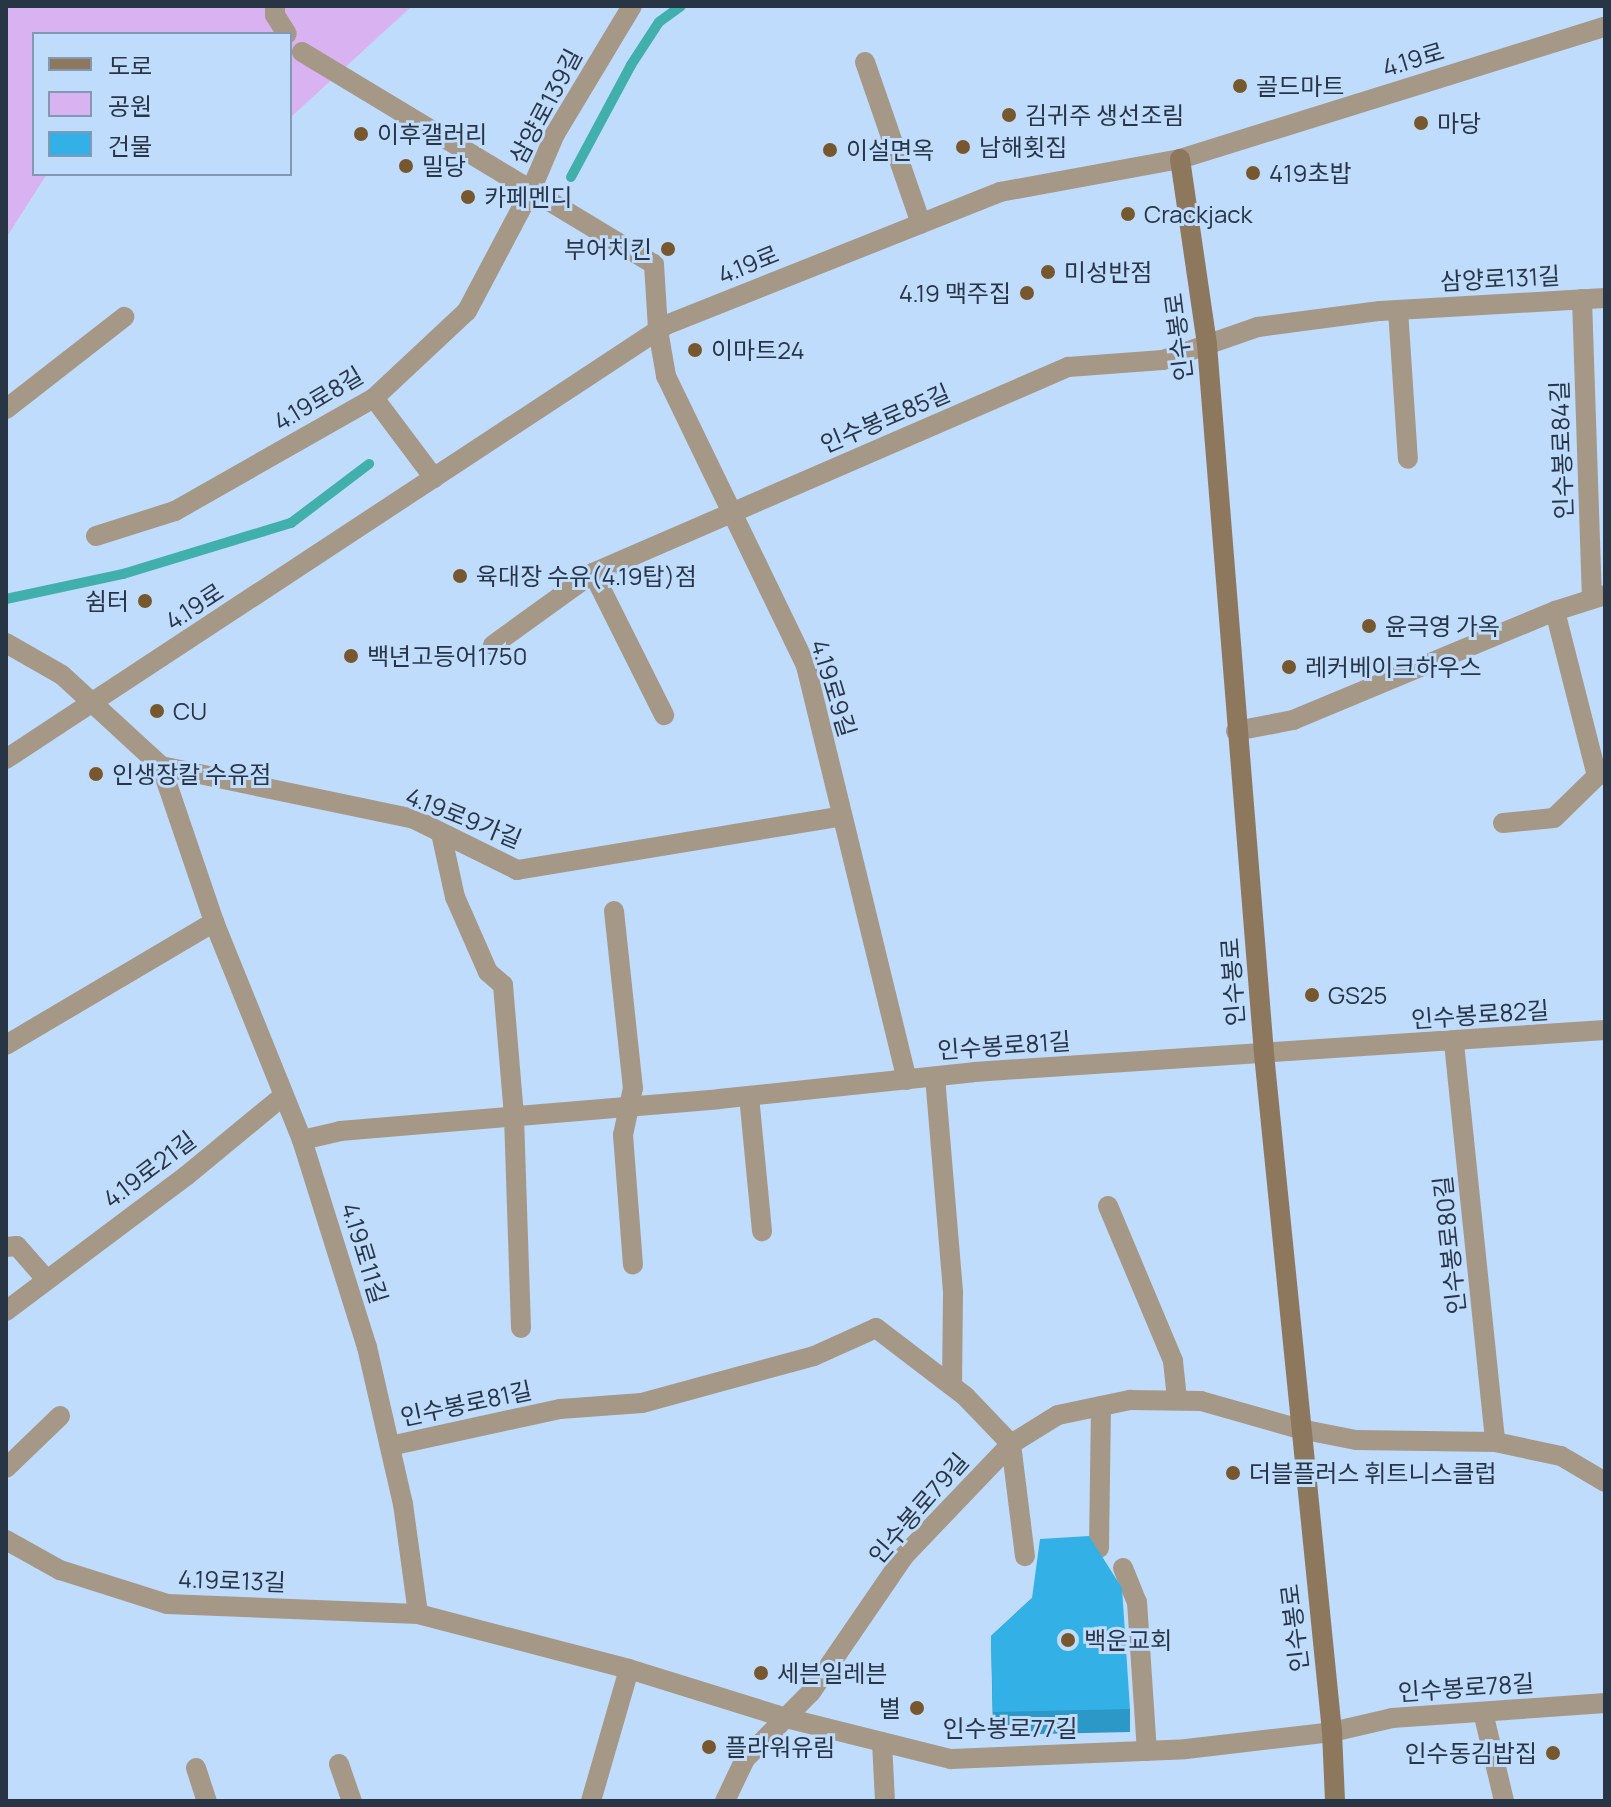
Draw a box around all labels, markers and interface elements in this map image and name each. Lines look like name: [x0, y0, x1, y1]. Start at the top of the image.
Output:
legend: [32, 32, 292, 176]
street label: 4.19로: [1379, 36, 1447, 82]
street label: 삼양로139길: [503, 44, 587, 168]
text: 도로: [108, 49, 152, 82]
place label: 골드마트: [1256, 72, 1344, 100]
marker: 골드마트: [1231, 77, 1249, 95]
text: 공원: [108, 89, 152, 122]
place label: 김귀주 생선조림: [1025, 101, 1184, 129]
marker: 김귀주 생선조림: [1000, 106, 1018, 124]
place label: 마당: [1437, 109, 1481, 137]
marker: 마당: [1412, 114, 1430, 132]
place label: 이후갤러리: [377, 120, 487, 148]
marker: 이후갤러리: [352, 125, 370, 143]
text: 건물: [108, 129, 152, 162]
place label: 남해횟집: [979, 133, 1067, 161]
place label: 이설면옥: [846, 136, 934, 164]
marker: 남해횟집: [954, 138, 972, 156]
marker: 이설면옥: [821, 141, 839, 159]
place label: 밀당: [422, 152, 466, 180]
marker: 밀당: [397, 157, 415, 175]
place label: 419초밥: [1269, 159, 1352, 187]
marker: 419초밥: [1244, 164, 1262, 182]
place label: 카페멘디: [484, 183, 572, 211]
marker: 카페멘디: [459, 188, 477, 206]
place label: Crackjack: [1144, 200, 1252, 228]
marker: Crackjack: [1119, 205, 1137, 223]
place label: 부어치킨: [564, 235, 652, 263]
street label: 4.19로: [713, 239, 783, 289]
marker: 부어치킨: [659, 240, 677, 258]
place label: 미성반점: [1064, 258, 1152, 286]
street label: 삼양로131길: [1439, 260, 1561, 296]
marker: 미성반점: [1039, 263, 1057, 281]
place label: 4.19 맥주집: [899, 279, 1011, 307]
marker: 4.19 맥주집: [1018, 284, 1036, 302]
street label: 인수봉로: [1158, 291, 1198, 383]
place label: 이마트24: [711, 336, 805, 364]
marker: 이마트24: [686, 341, 704, 359]
street label: 4.19로8길: [268, 360, 368, 436]
street label: 인수봉로85길: [816, 378, 954, 458]
street label: 인수봉로84길: [1544, 380, 1578, 520]
place label: 육대장 수유(4.19탑)점: [476, 562, 697, 590]
marker: 육대장 수유(4.19탑)점: [451, 567, 469, 585]
street label: 4.19로: [160, 577, 228, 635]
place label: 쉼터: [85, 587, 129, 615]
marker: 쉼터: [136, 592, 154, 610]
place label: 윤극영 가옥: [1385, 612, 1500, 640]
marker: 윤극영 가옥: [1360, 617, 1378, 635]
street label: 4.19로9길: [806, 636, 862, 740]
place label: 백년고등어1750: [367, 642, 527, 670]
marker: 백년고등어1750: [342, 647, 360, 665]
place label: 레커베이크하우스: [1305, 653, 1482, 681]
marker: 레커베이크하우스: [1280, 658, 1298, 676]
place label: CU: [173, 697, 207, 725]
marker: CU: [148, 702, 166, 720]
place label: 인생장칼 수유점: [112, 760, 271, 788]
marker: 인생장칼 수유점: [87, 765, 105, 783]
street label: 4.19로9가길: [402, 781, 526, 853]
street label: 인수봉로: [1215, 937, 1249, 1027]
place label: GS25: [1328, 981, 1387, 1009]
marker: GS25: [1303, 986, 1321, 1004]
street label: 인수봉로82길: [1410, 995, 1550, 1033]
street label: 인수봉로81길: [936, 1026, 1072, 1064]
street label: 4.19로21길: [97, 1125, 201, 1213]
street label: 인수봉로80길: [1427, 1174, 1471, 1316]
street label: 4.19로11길: [336, 1199, 394, 1307]
street label: 인수봉로81길: [398, 1375, 534, 1431]
street label: 인수봉로79길: [862, 1447, 974, 1569]
place label: 더블플러스 휘트니스클럽: [1249, 1459, 1497, 1487]
marker: 더블플러스 휘트니스클럽: [1224, 1464, 1242, 1482]
street label: 4.19로13길: [178, 1564, 286, 1596]
street label: 인수봉로: [1274, 1582, 1314, 1674]
place label: 백운교회: [1084, 1626, 1172, 1654]
marker: 백운교회: [1059, 1631, 1077, 1649]
place label: 세븐일레븐: [777, 1659, 887, 1687]
marker: 세븐일레븐: [752, 1664, 770, 1682]
street label: 인수봉로78길: [1397, 1668, 1535, 1706]
place label: 별: [879, 1694, 901, 1722]
marker: 별: [908, 1699, 926, 1717]
street label: 인수봉로77길: [942, 1714, 1078, 1742]
place label: 플라워유림: [725, 1733, 835, 1761]
marker: 플라워유림: [700, 1738, 718, 1756]
place label: 인수동김밥집: [1405, 1739, 1537, 1767]
marker: 인수동김밥집: [1544, 1744, 1562, 1762]

